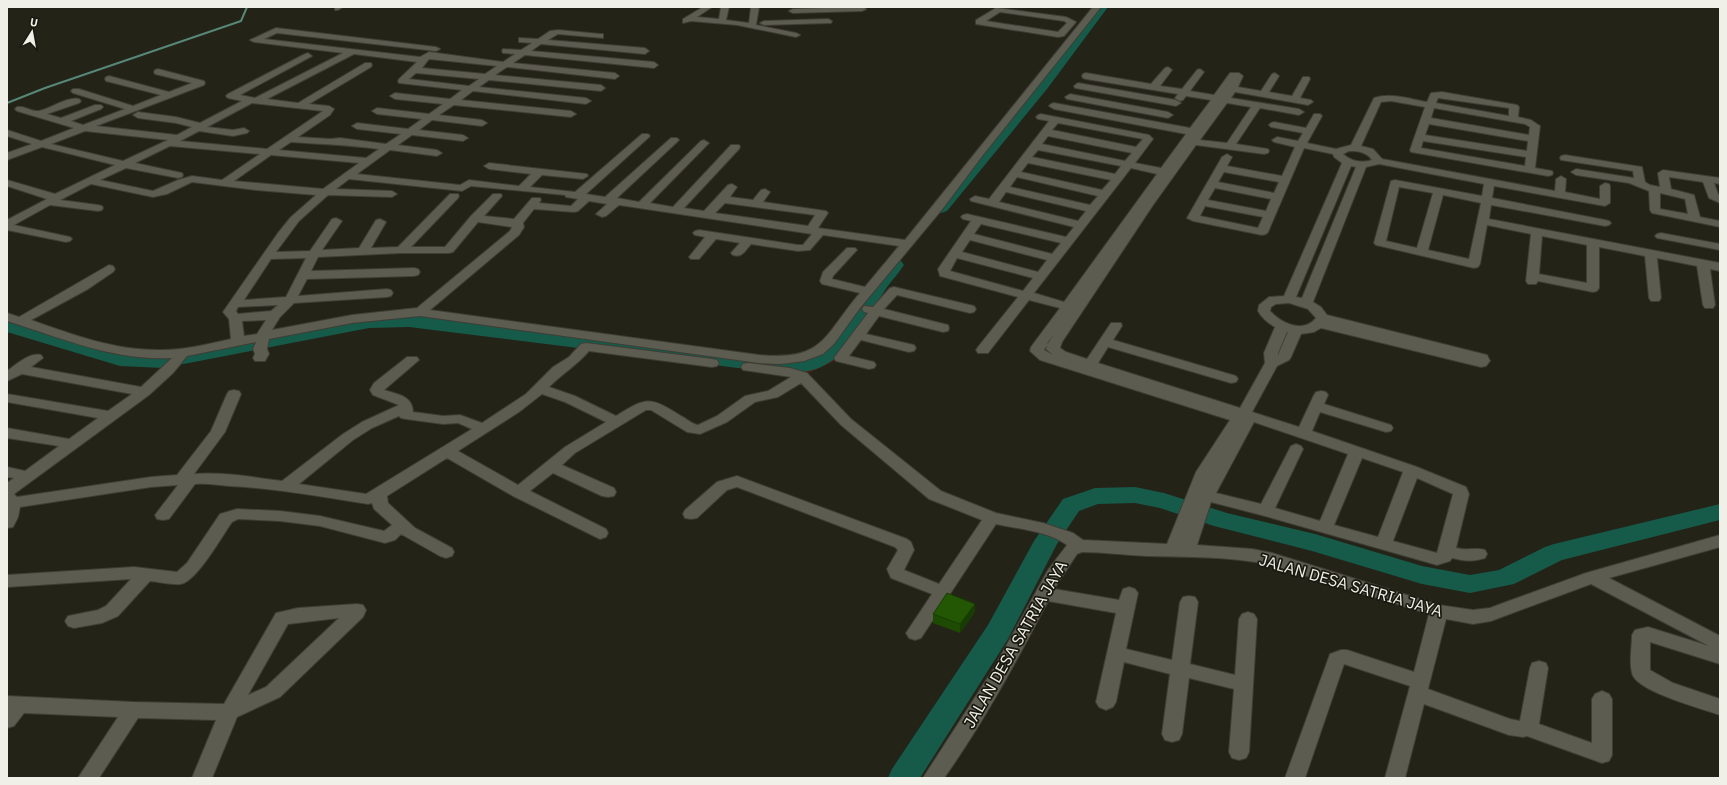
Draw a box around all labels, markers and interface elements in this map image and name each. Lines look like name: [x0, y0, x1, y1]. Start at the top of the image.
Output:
north arrow: [12, 12, 52, 52]
text: U: [29, 15, 39, 30]
street label: JALAN DESA SATRIA JAYA: [1257, 549, 1445, 621]
street label: JALAN DESA SATRIA JAYA: [959, 557, 1071, 731]

